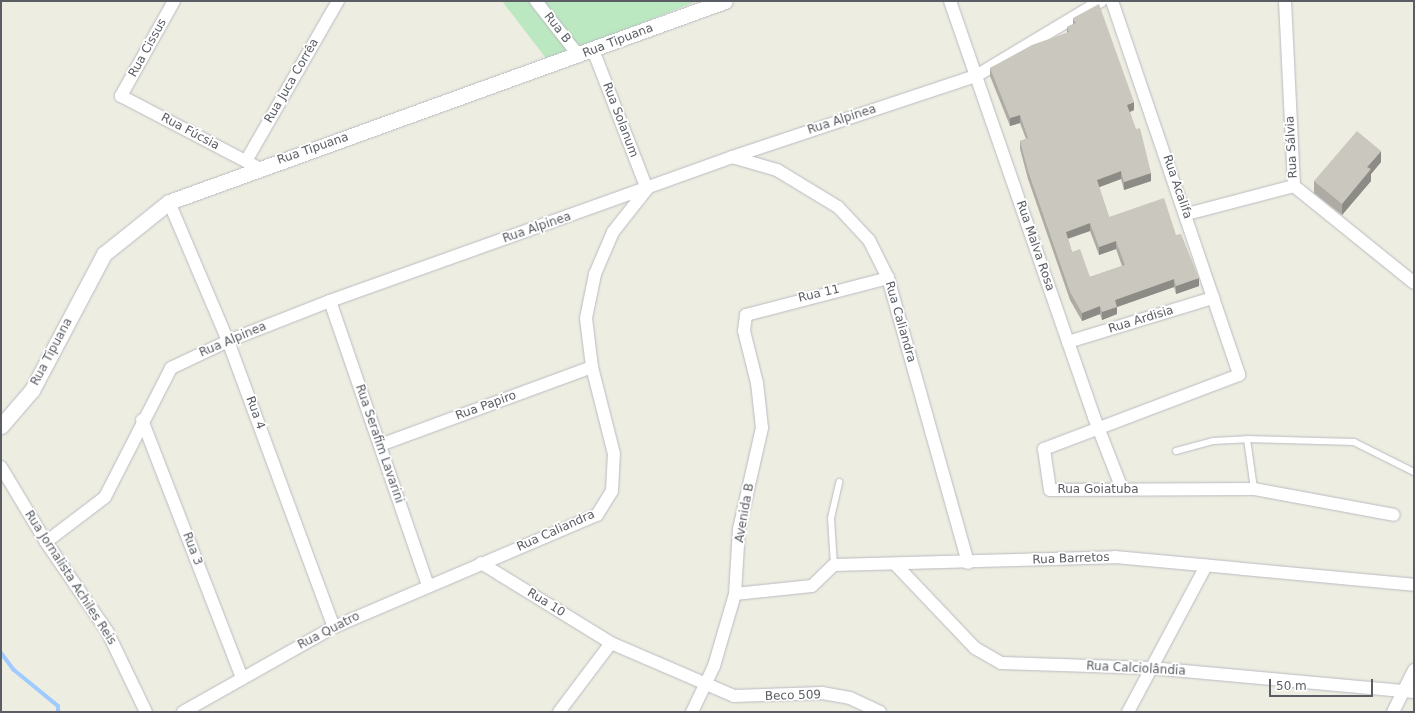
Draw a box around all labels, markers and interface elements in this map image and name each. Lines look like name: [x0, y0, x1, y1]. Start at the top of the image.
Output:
street label: Rua B: [541, 10, 573, 46]
street label: Rua Cissus: [126, 16, 170, 80]
street label: Rua Tipuana: [581, 21, 655, 61]
street label: Rua Juca Corrêa: [262, 36, 322, 126]
street label: Rua Solanum: [599, 80, 641, 160]
street label: Rua Alpinea: [806, 102, 878, 138]
street label: Rua Fúcsia: [158, 111, 222, 153]
street label: Rua Sálvia: [1283, 115, 1301, 179]
street label: Rua Tipuana: [275, 130, 351, 168]
street label: Rua Acalifa: [1159, 153, 1195, 221]
street label: Rua Malva Rosa: [1013, 199, 1057, 293]
street label: Rua Alpinea: [501, 210, 573, 246]
street label: Rua Caliandra: [882, 280, 918, 364]
street label: Rua 11: [797, 282, 841, 306]
street label: Rua Ardisia: [1107, 303, 1175, 337]
street label: Rua Tipuana: [28, 316, 76, 388]
street label: Rua Alpinea: [197, 319, 269, 361]
street label: Rua Serafim Lavarini: [352, 383, 406, 505]
street label: Rua Papiro: [454, 388, 518, 424]
street label: Rua 4: [242, 394, 268, 432]
street label: Avenida B: [733, 482, 757, 544]
street label: Rua Goiatuba: [1057, 483, 1139, 497]
street label: Rua Caliandra: [515, 507, 597, 555]
street label: Rua Jornalista Achiles Reis: [21, 508, 119, 648]
street label: Rua 3: [179, 530, 205, 568]
street label: Rua Barretos: [1032, 550, 1110, 568]
street label: Rua 10: [524, 586, 568, 620]
street label: Rua Quatro: [296, 609, 362, 653]
street label: Rua Calciolândia: [1086, 659, 1186, 679]
scale bar: [1271, 671, 1375, 697]
text: 50 m: [1276, 679, 1307, 693]
street label: Beco 509: [765, 688, 821, 704]

